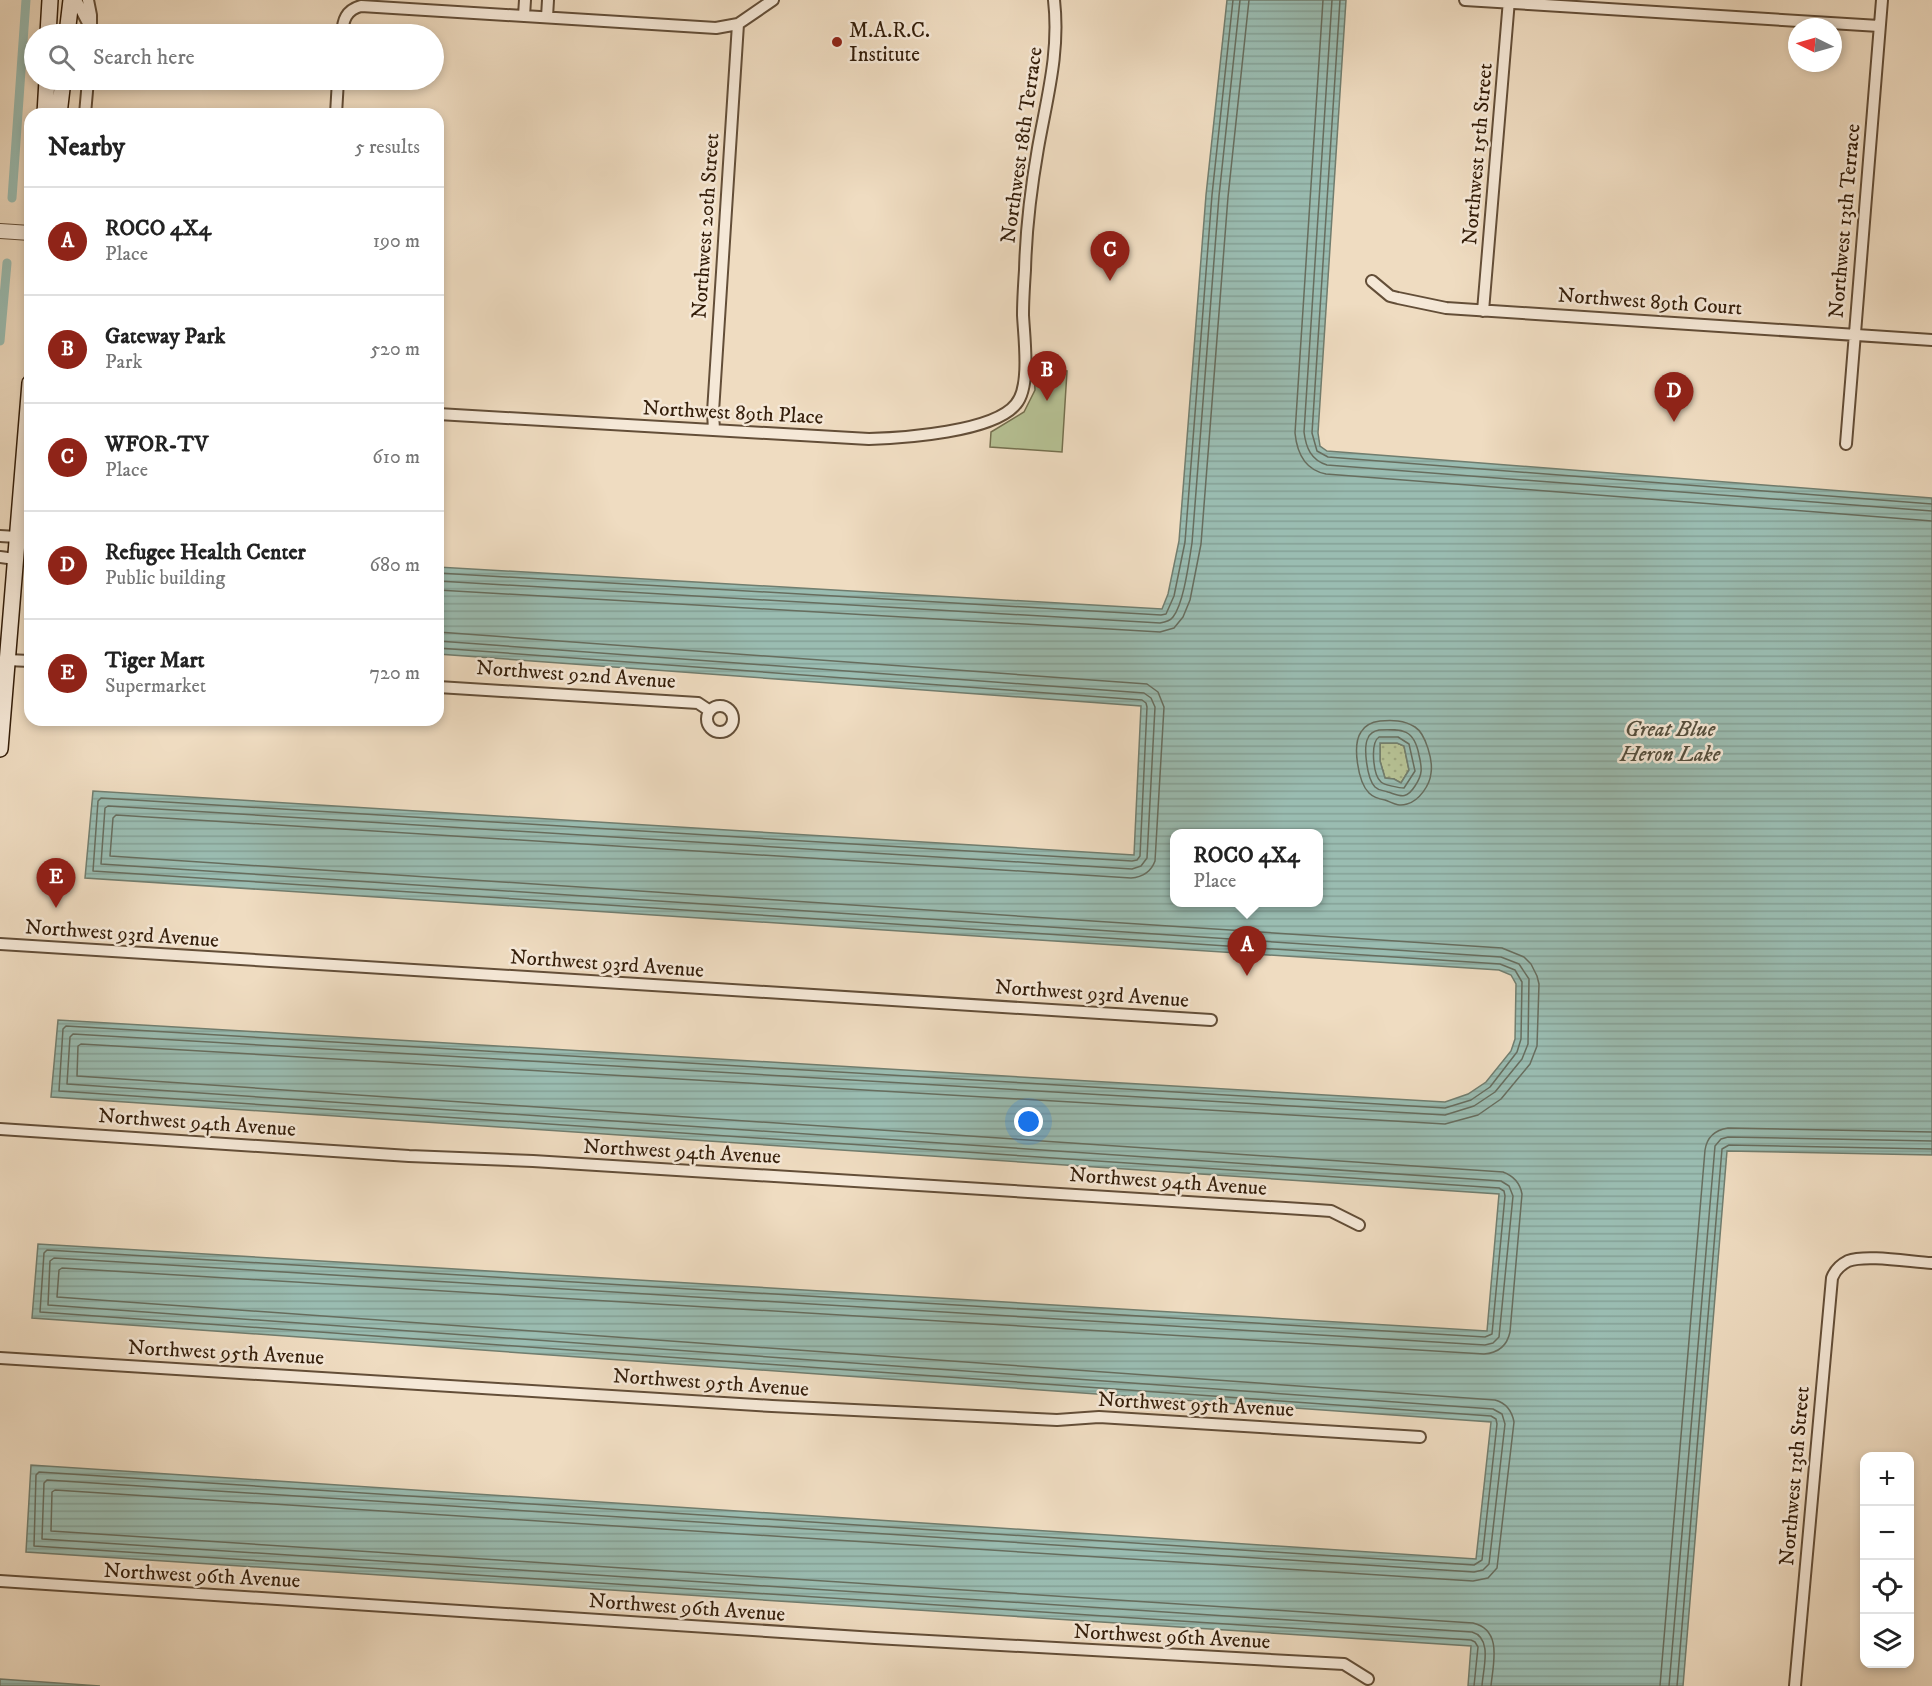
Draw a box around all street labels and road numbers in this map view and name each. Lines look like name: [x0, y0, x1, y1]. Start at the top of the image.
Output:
street label: Northwest 18th Terrace: [995, 45, 1049, 245]
street label: Northwest 15th Street: [1457, 62, 1499, 246]
street label: Northwest 13th Terrace: [1824, 122, 1866, 319]
street label: Northwest 20th Street: [687, 132, 725, 320]
street label: Northwest 89th Court: [1557, 283, 1743, 321]
street label: Northwest 89th Place: [642, 395, 824, 431]
street label: Northwest 92nd Avenue: [475, 655, 677, 695]
street label: Northwest 93rd Avenue: [24, 914, 220, 954]
street label: Northwest 93rd Avenue: [509, 944, 705, 984]
street label: Northwest 93rd Avenue: [994, 974, 1190, 1014]
street label: Northwest 94th Avenue: [97, 1103, 297, 1143]
street label: Northwest 94th Avenue: [582, 1134, 782, 1170]
street label: Northwest 94th Avenue: [1068, 1162, 1268, 1202]
street label: Northwest 95th Avenue: [127, 1335, 325, 1371]
street label: Northwest 95th Avenue: [612, 1363, 810, 1403]
street label: Northwest 13th Street: [1774, 1385, 1816, 1567]
street label: Northwest 95th Avenue: [1097, 1387, 1295, 1423]
street label: Northwest 96th Avenue: [103, 1558, 301, 1594]
street label: Northwest 96th Avenue: [588, 1588, 786, 1628]
street label: Northwest 96th Avenue: [1073, 1619, 1271, 1655]

